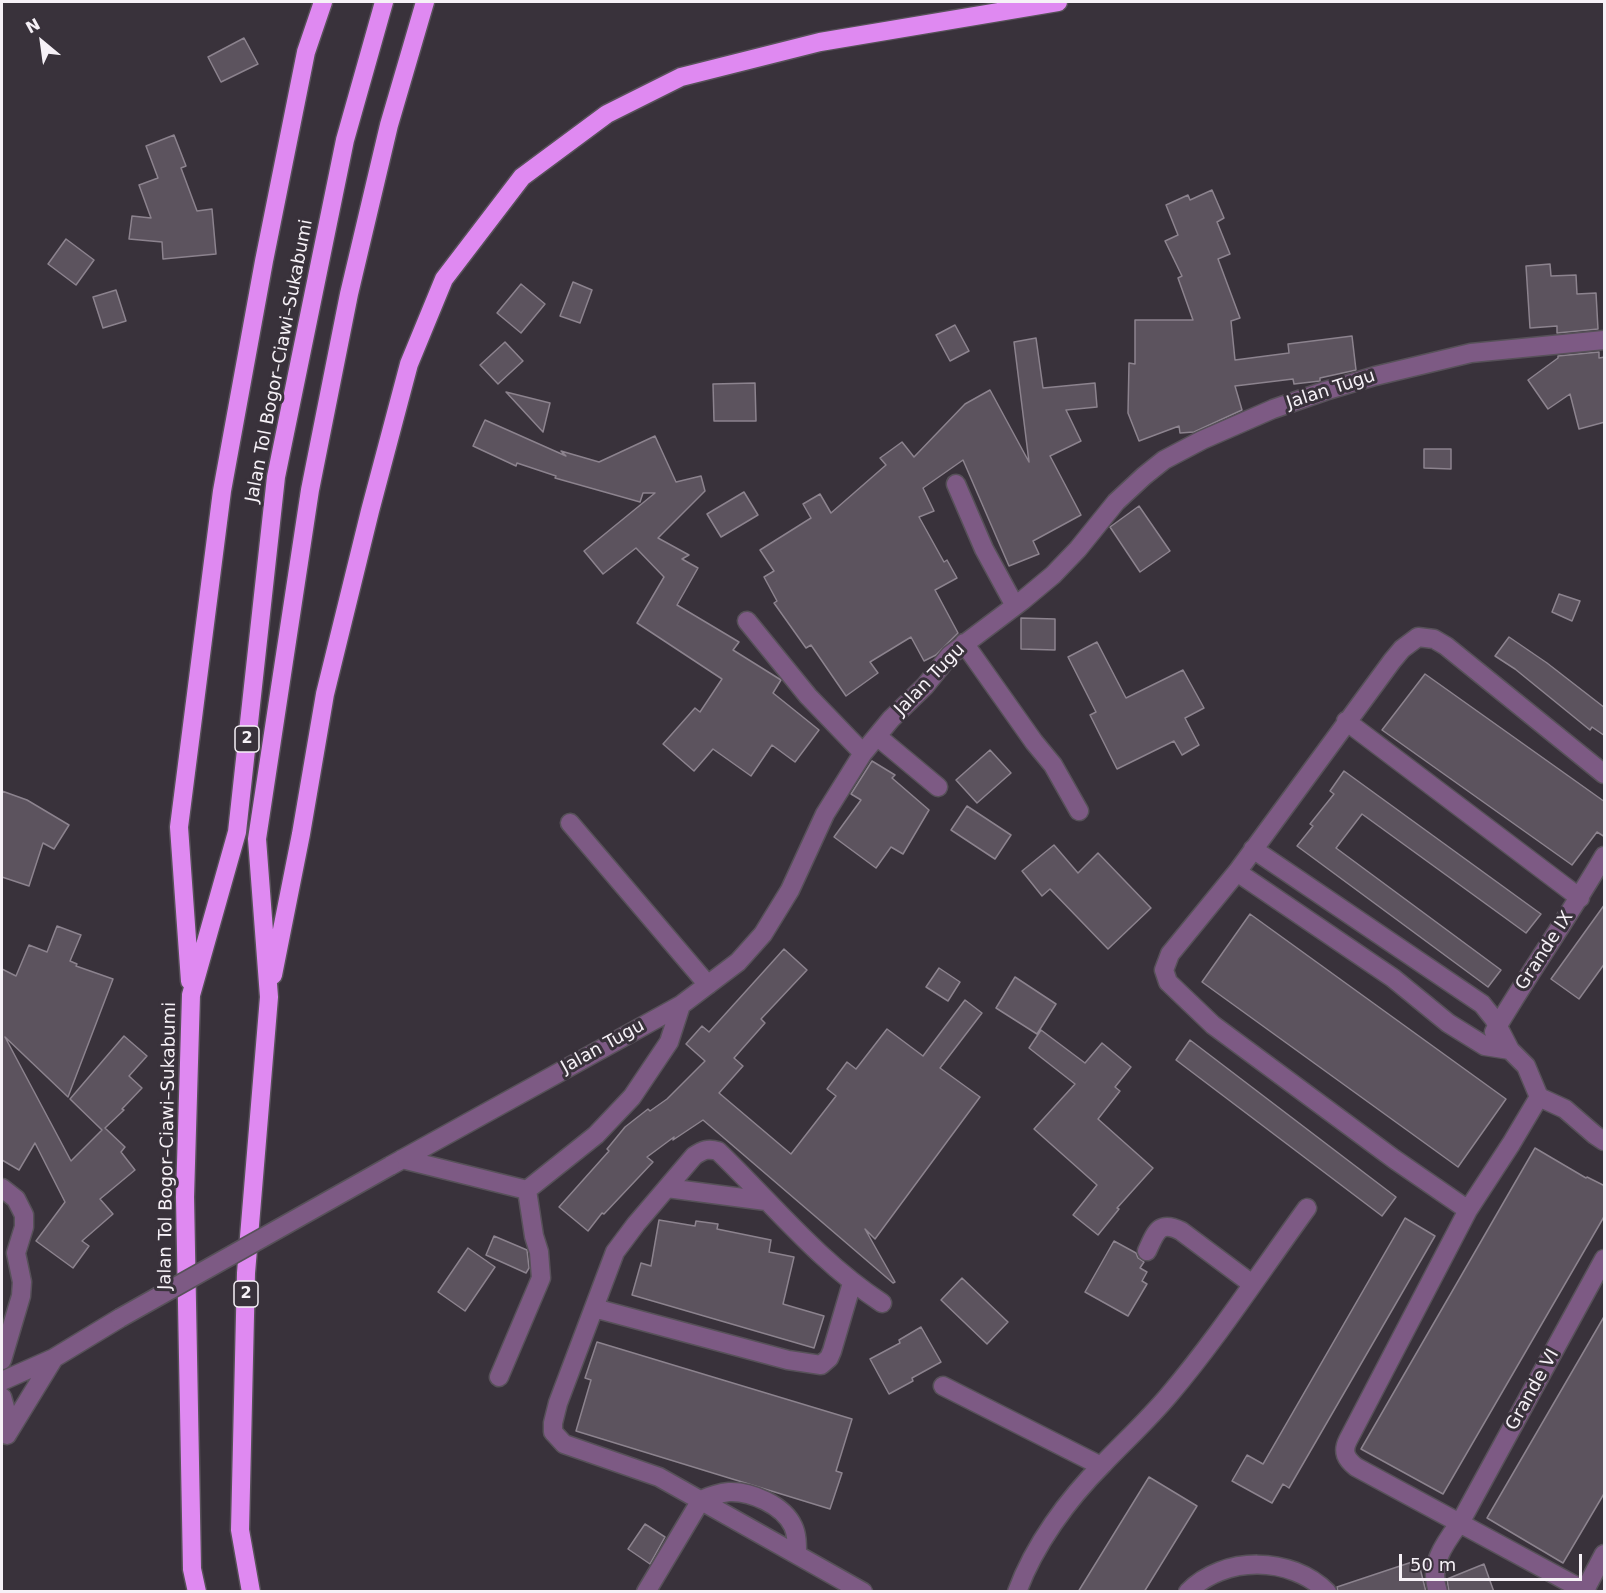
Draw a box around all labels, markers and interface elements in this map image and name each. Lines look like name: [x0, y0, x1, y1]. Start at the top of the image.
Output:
north arrow: [12, 12, 72, 72]
text: N: [23, 14, 43, 37]
street label: Jalan Tol Bogor–Ciawi–Sukabumi: [242, 218, 318, 504]
street label: Jalan Tugu: [1284, 366, 1378, 414]
street label: Jalan Tugu: [890, 639, 970, 721]
road number: 2: [235, 726, 259, 752]
street label: Grande IX: [1512, 908, 1578, 994]
street label: Jalan Tol Bogor–Ciawi–Sukabumi: [155, 1002, 181, 1290]
street label: Jalan Tugu: [558, 1015, 648, 1079]
road number: 2: [234, 1281, 258, 1307]
street label: Grande VI: [1502, 1346, 1564, 1434]
scale bar: [1402, 1542, 1585, 1580]
text: 50 m: [1410, 1554, 1456, 1575]

